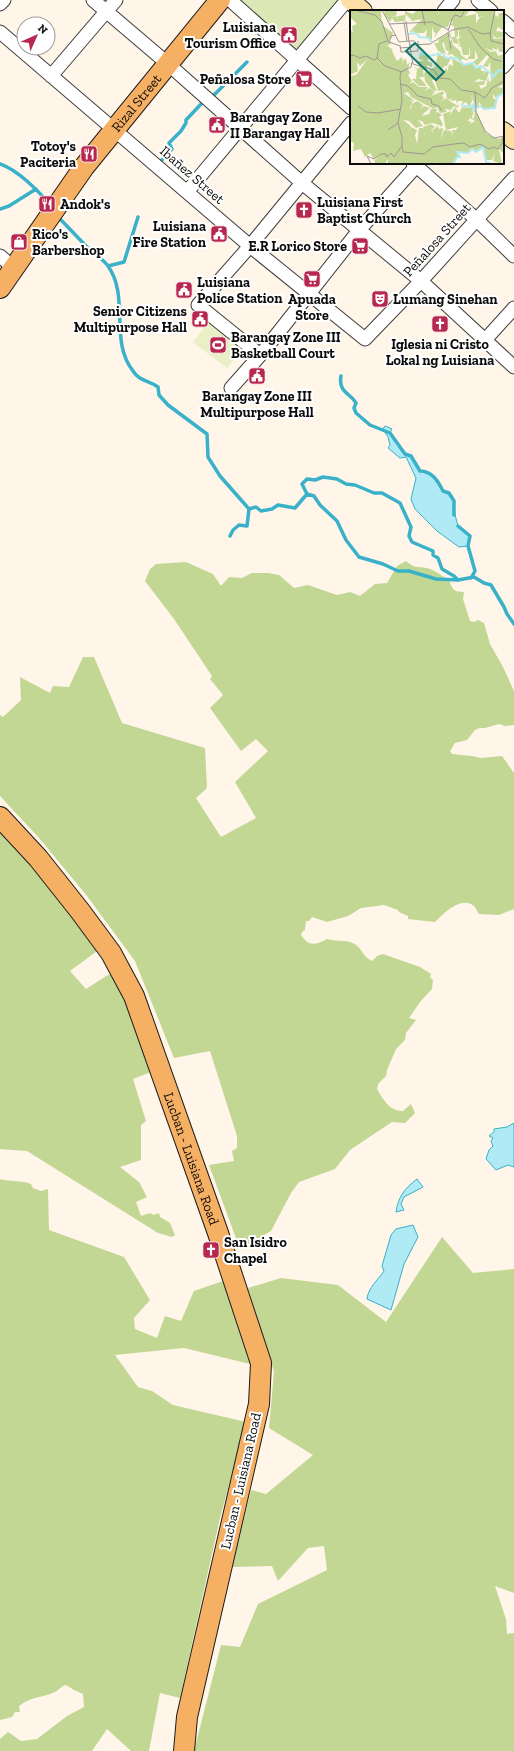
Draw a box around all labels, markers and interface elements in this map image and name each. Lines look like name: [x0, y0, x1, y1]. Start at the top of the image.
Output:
inset map: [350, 10, 504, 164]
north arrow: [16, 16, 56, 56]
place label: Luisiana Tourism Office: [184, 19, 276, 52]
text: N: [35, 22, 51, 37]
public building icon: Luisiana Tourism Office: [279, 25, 299, 45]
supermarket icon: Peñalosa Store: [294, 69, 314, 89]
street label: Rizal Street: [108, 70, 165, 135]
place label: Peñalosa Store: [200, 71, 291, 88]
place label: Barangay Zone II Barangay Hall: [230, 109, 330, 142]
public building icon: Barangay Zone II Barangay Hall: [207, 115, 227, 135]
place label: Totoy's Paciteria: [20, 138, 77, 171]
street label: Ibañez Street: [156, 142, 228, 208]
restaurant icon: Totoy's Paciteria: [79, 144, 99, 164]
restaurant icon: Andok's: [37, 194, 57, 214]
place label: Luisiana First Baptist Church: [317, 194, 411, 227]
place label: Andok's: [60, 196, 111, 213]
street label: Peñalosa Street: [400, 199, 475, 280]
church icon: Luisiana First Baptist Church: [294, 200, 314, 220]
place label: Luisiana Fire Station: [132, 218, 207, 251]
public building icon: Luisiana Fire Station: [209, 224, 229, 244]
place label: Rico's Barbershop: [32, 226, 105, 259]
shop icon: Rico's Barbershop: [9, 232, 29, 252]
supermarket icon: E.R Lorico Store: [350, 236, 370, 256]
place label: E.R Lorico Store: [248, 238, 347, 255]
supermarket icon: Apuada Store: [302, 269, 322, 289]
place label: Luisiana Police Station: [197, 274, 283, 307]
public building icon: Luisiana Police Station: [174, 280, 194, 300]
theatre icon: Lumang Sinehan: [370, 289, 390, 309]
place label: Apuada Store: [288, 291, 336, 324]
place label: Lumang Sinehan: [393, 291, 498, 308]
place label: Senior Citizens Multipurpose Hall: [74, 303, 188, 336]
public building icon: Senior Citizens Multipurpose Hall: [190, 309, 210, 329]
church icon: Iglesia ni Cristo Lokal ng Luisiana: [430, 314, 450, 334]
place label: Barangay Zone III Basketball Court: [231, 329, 341, 362]
sports icon: Barangay Zone III Basketball Court: [208, 335, 228, 355]
place label: Iglesia ni Cristo Lokal ng Luisiana: [386, 336, 494, 369]
public building icon: Barangay Zone III Multipurpose Hall: [247, 366, 267, 386]
place label: Barangay Zone III Multipurpose Hall: [200, 388, 314, 421]
street label: Lucban - Luisiana Road: [160, 1090, 223, 1228]
place label: San Isidro Chapel: [224, 1234, 287, 1267]
church icon: San Isidro Chapel: [201, 1240, 221, 1260]
street label: Lucban - Luisiana Road: [217, 1411, 265, 1551]

